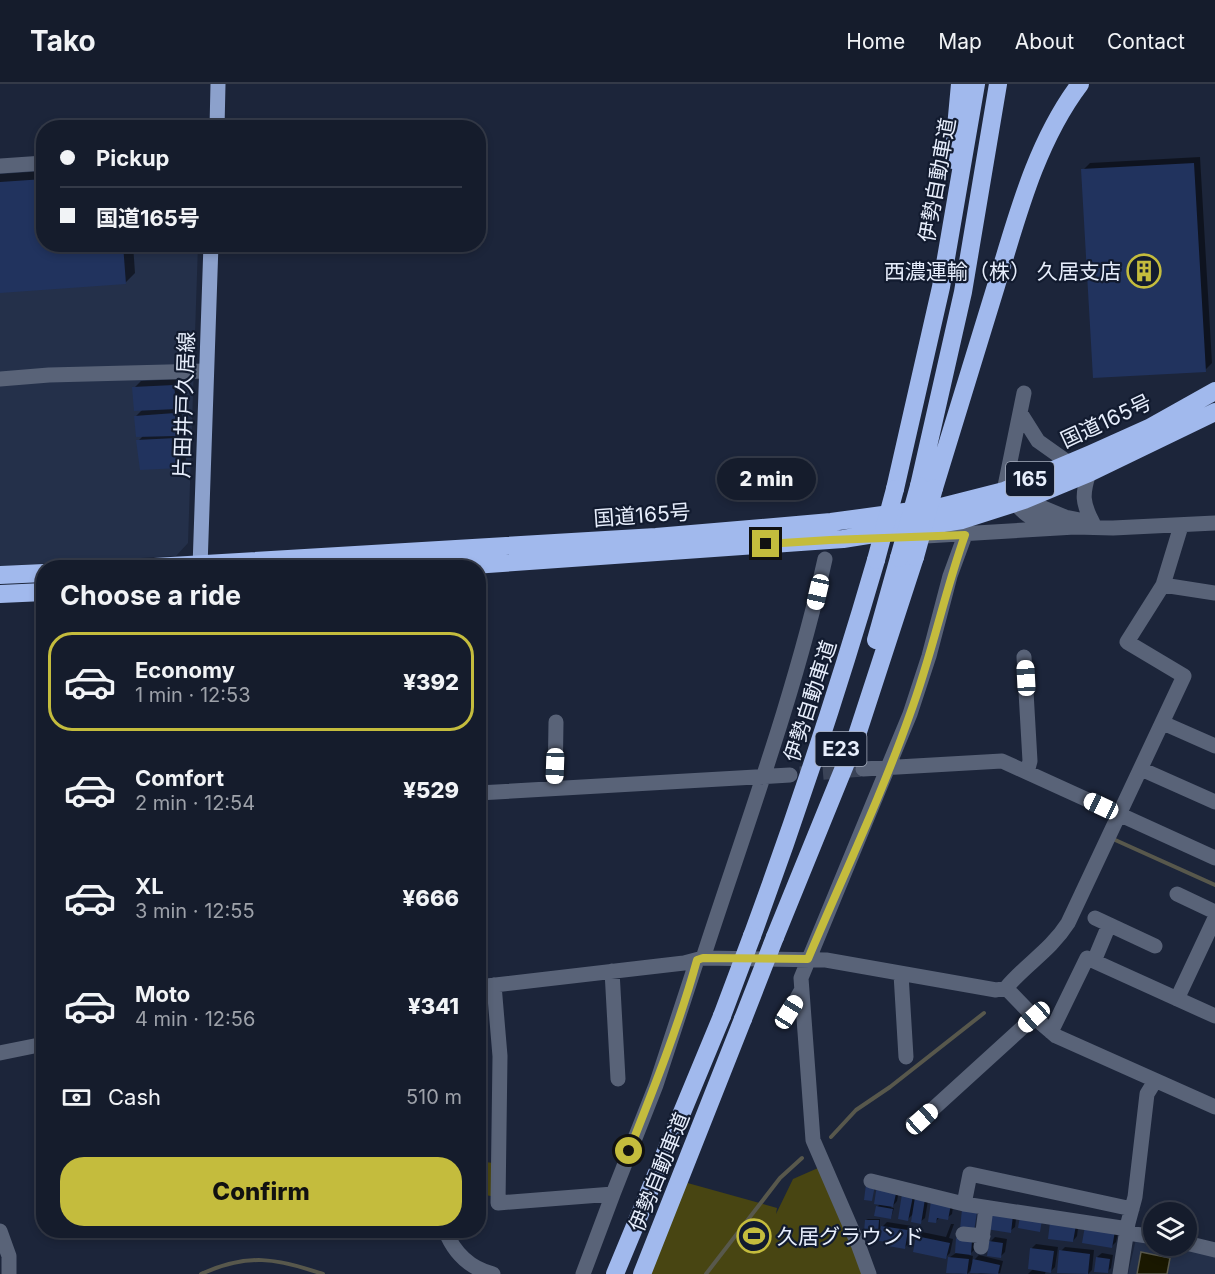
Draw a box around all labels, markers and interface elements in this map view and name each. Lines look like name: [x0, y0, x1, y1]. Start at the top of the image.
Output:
text: Tako: [30, 24, 96, 58]
text: Home: [846, 29, 905, 54]
text: Map: [938, 29, 982, 54]
text: About: [1015, 29, 1074, 54]
text: Contact: [1107, 29, 1185, 54]
street label: 伊勢自動車道: [914, 116, 960, 244]
text: Pickup: [96, 145, 170, 171]
text: 国道165号: [96, 205, 200, 231]
building icon: 西濃運輸（株） 久居支店: [1126, 253, 1162, 289]
place label: 西濃運輸（株） 久居支店: [884, 259, 1121, 284]
street label: 片田井戸久居線: [169, 331, 199, 479]
street label: 国道165号: [1057, 389, 1155, 453]
callout: 2 min: [716, 457, 816, 499]
road number: 165: [1006, 462, 1054, 496]
text: 2 min: [739, 467, 794, 491]
street label: 国道165号: [593, 499, 691, 531]
route end: [752, 530, 779, 557]
car: [805, 572, 831, 612]
text: Choose a ride: [60, 579, 241, 612]
street label: 伊勢自動車道: [779, 637, 841, 765]
icon: car: [63, 655, 117, 709]
text: Economy: [135, 657, 235, 683]
car: [1016, 660, 1036, 696]
text: ¥392: [403, 669, 459, 695]
text: 1 min · 12:53: [135, 683, 251, 707]
road number: E23: [816, 732, 866, 766]
car: [545, 748, 565, 784]
icon: car: [63, 763, 117, 817]
text: Comfort: [135, 765, 224, 791]
text: ¥529: [403, 777, 459, 803]
car: [1081, 790, 1121, 822]
text: 2 min · 12:54: [135, 791, 255, 815]
icon: car: [63, 871, 117, 925]
text: XL: [135, 873, 164, 899]
text: ¥666: [403, 885, 459, 911]
text: 3 min · 12:55: [135, 899, 255, 923]
icon: car: [63, 979, 117, 1033]
text: Moto: [135, 981, 190, 1007]
car: [772, 992, 806, 1032]
text: ¥341: [408, 993, 459, 1019]
car: [1015, 998, 1053, 1036]
text: 4 min · 12:56: [135, 1007, 255, 1031]
icon: cash: [60, 1081, 93, 1114]
text: Cash: [108, 1084, 161, 1110]
text: 510 m: [406, 1085, 462, 1109]
car: [903, 1100, 941, 1138]
street label: 伊勢自動車道: [624, 1109, 694, 1235]
route start: [615, 1137, 642, 1164]
button: Confirm: [60, 1157, 462, 1226]
map controls: [1143, 1202, 1197, 1256]
button: layers: [1143, 1202, 1197, 1256]
sports icon: 久居グラウンド: [736, 1218, 772, 1254]
place label: 久居グラウンド: [777, 1224, 924, 1249]

